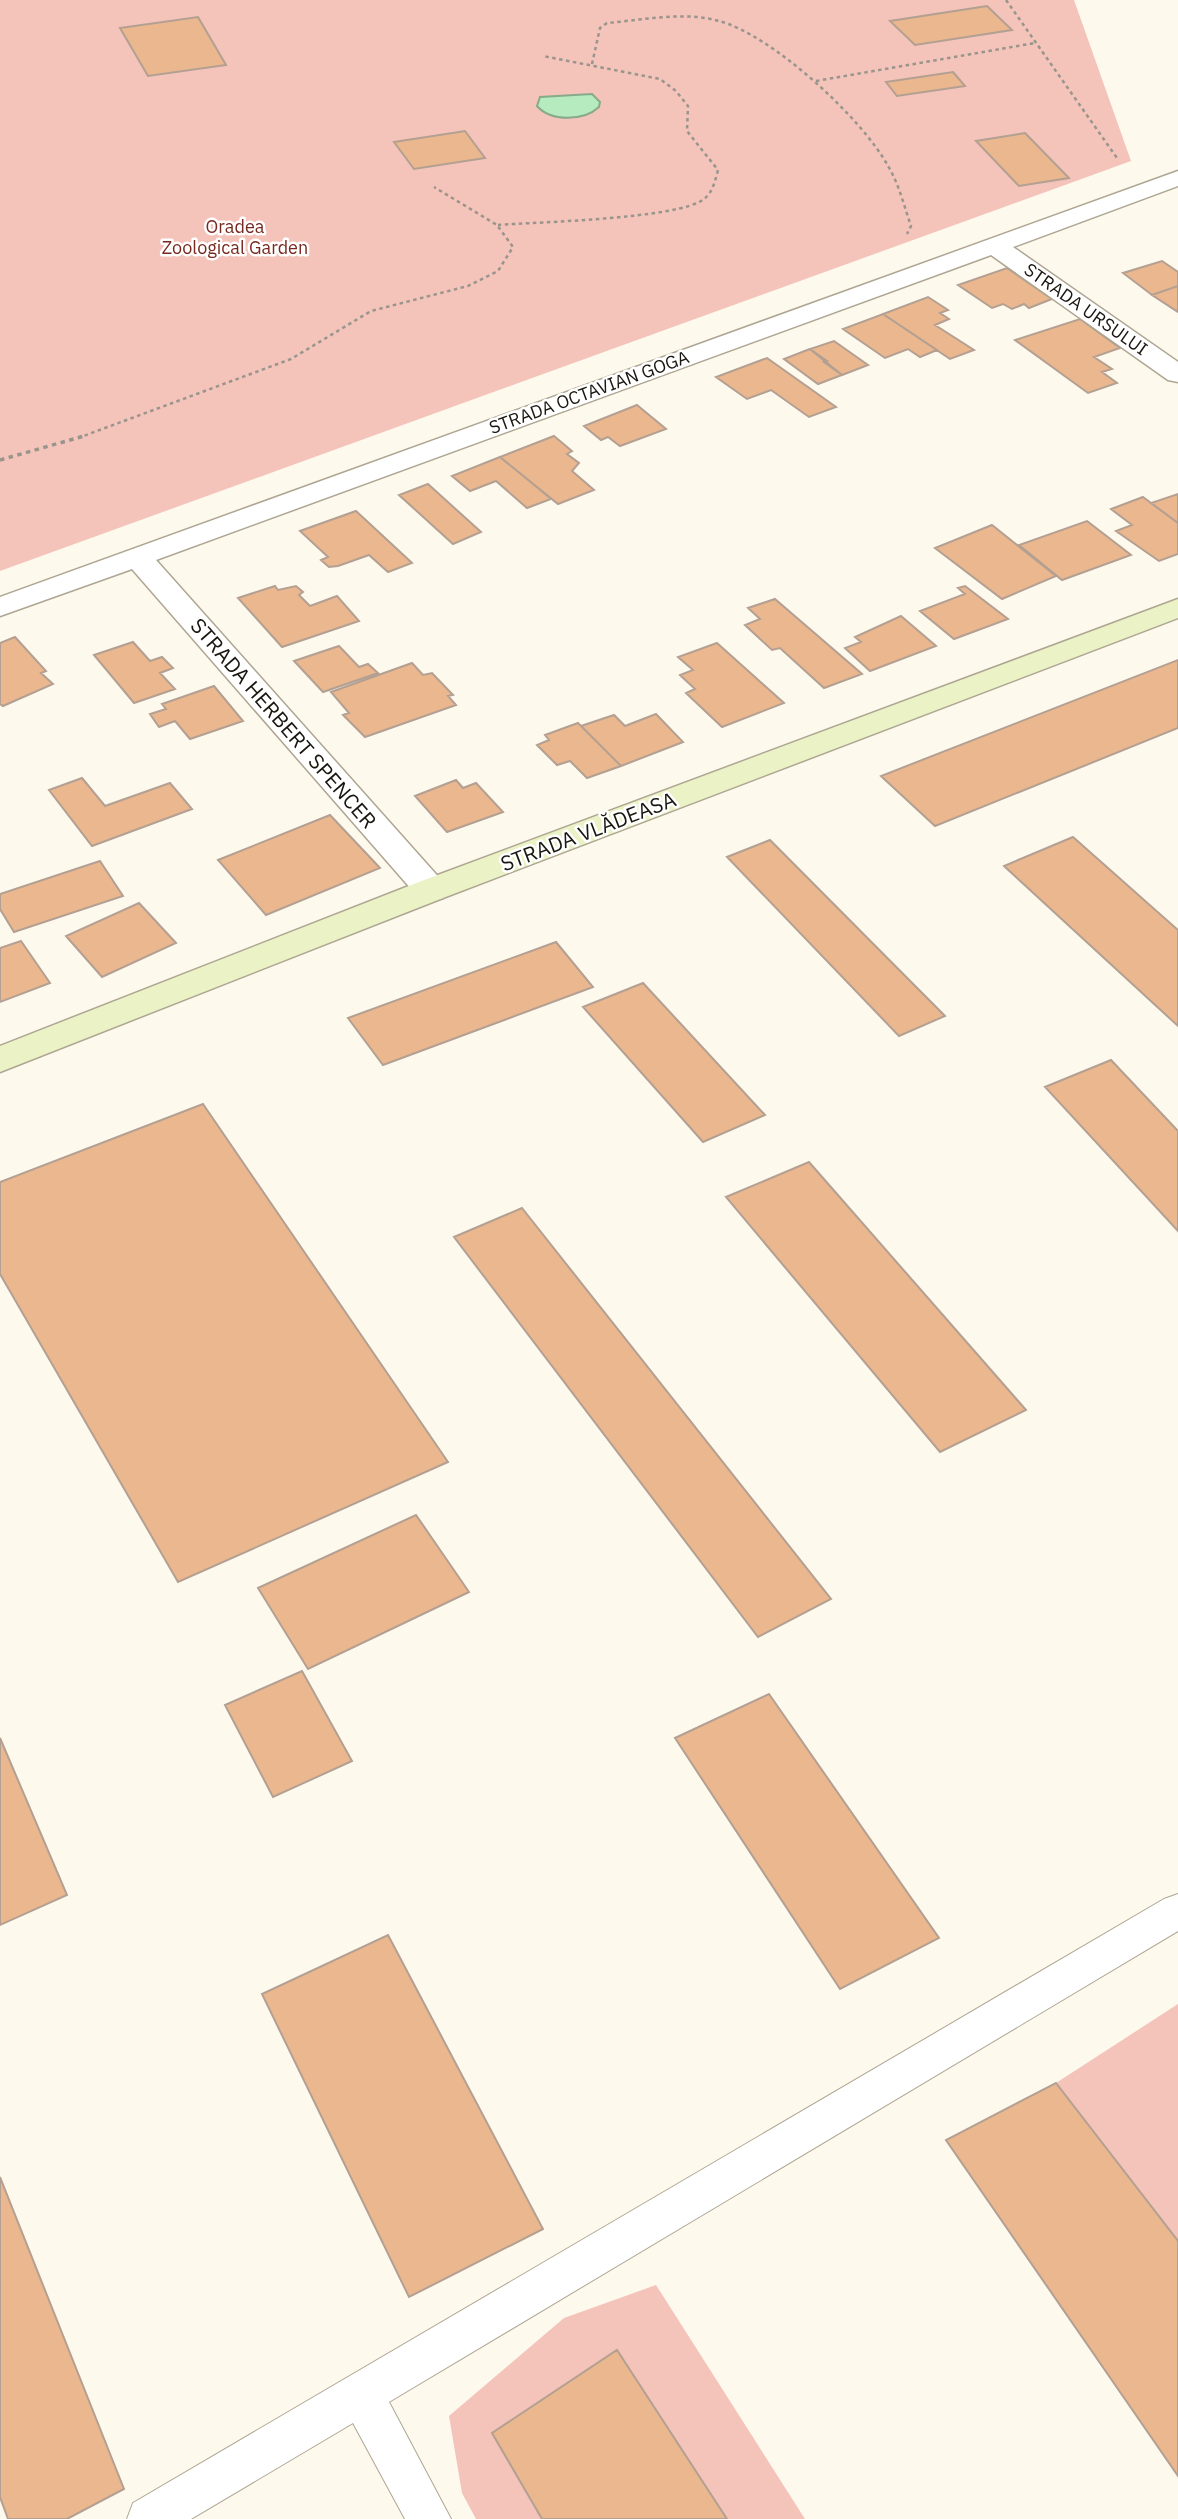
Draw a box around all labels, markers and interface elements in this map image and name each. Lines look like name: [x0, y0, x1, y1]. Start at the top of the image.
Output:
park label: Oradea Zoological Garden: [162, 215, 308, 259]
street label: STRADA URSULUI: [1020, 258, 1152, 360]
street label: STRADA OCTAVIAN GOGA: [486, 345, 693, 439]
street label: STRADA HERBERT SPENCER: [185, 612, 383, 834]
street label: STRADA VLĂDEASA: [496, 785, 680, 877]

